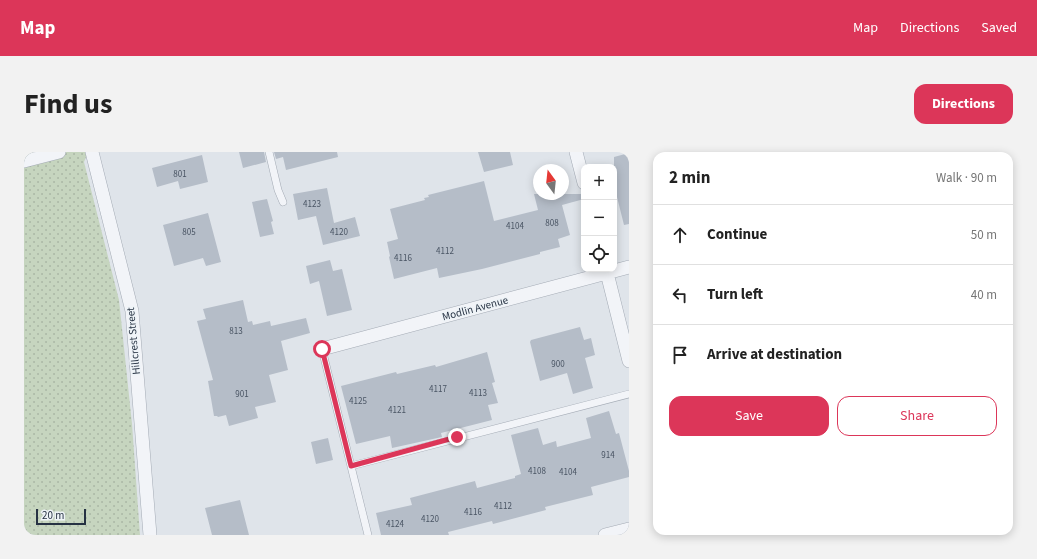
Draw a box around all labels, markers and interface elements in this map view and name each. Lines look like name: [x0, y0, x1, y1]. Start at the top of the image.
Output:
text: Map: [20, 15, 55, 42]
text: Map: [853, 18, 878, 38]
text: Directions: [900, 18, 959, 38]
text: Saved: [981, 18, 1017, 38]
text: Find us: [24, 84, 112, 124]
button: Directions: [914, 84, 1013, 124]
north arrow: [533, 164, 569, 200]
map controls: [581, 164, 617, 272]
button: +: [581, 164, 617, 200]
text: 2 min: [669, 166, 710, 190]
house number: 801: [173, 168, 187, 181]
text: Walk · 90 m: [936, 169, 997, 187]
house number: 4123: [303, 198, 321, 211]
button: −: [581, 200, 617, 236]
house number: 808: [545, 217, 559, 230]
house number: 4104: [506, 220, 524, 233]
icon: ahead: [669, 224, 691, 246]
text: Continue: [707, 224, 767, 245]
house number: 805: [182, 226, 196, 239]
house number: 4120: [330, 226, 348, 239]
text: 50 m: [971, 226, 997, 244]
button: locate: [581, 236, 617, 272]
house number: 4112: [436, 245, 454, 258]
house number: 4116: [394, 252, 412, 265]
icon: left: [669, 284, 691, 306]
text: Turn left: [707, 284, 763, 305]
text: 40 m: [971, 286, 997, 304]
street label: Modlin Avenue: [440, 292, 510, 324]
street label: Hillcrest Street: [123, 306, 144, 375]
house number: 813: [229, 325, 243, 338]
route start: [313, 340, 331, 358]
icon: arrive: [669, 344, 691, 366]
text: Arrive at destination: [707, 344, 842, 365]
house number: 900: [551, 358, 565, 371]
house number: 4117: [429, 383, 447, 396]
house number: 4113: [469, 387, 487, 400]
house number: 901: [235, 388, 249, 401]
house number: 4125: [349, 395, 367, 408]
button: Save: [669, 396, 829, 436]
button: Share: [837, 396, 997, 436]
house number: 4121: [388, 404, 406, 417]
route end: [448, 428, 466, 446]
house number: 914: [601, 449, 615, 462]
house number: 4108: [528, 465, 546, 478]
house number: 4104: [559, 466, 577, 479]
house number: 4112: [494, 500, 512, 513]
house number: 4116: [464, 506, 482, 519]
scale bar: [36, 507, 86, 526]
text: 20 m: [42, 508, 64, 523]
house number: 4120: [421, 513, 439, 526]
house number: 4124: [386, 518, 404, 531]

